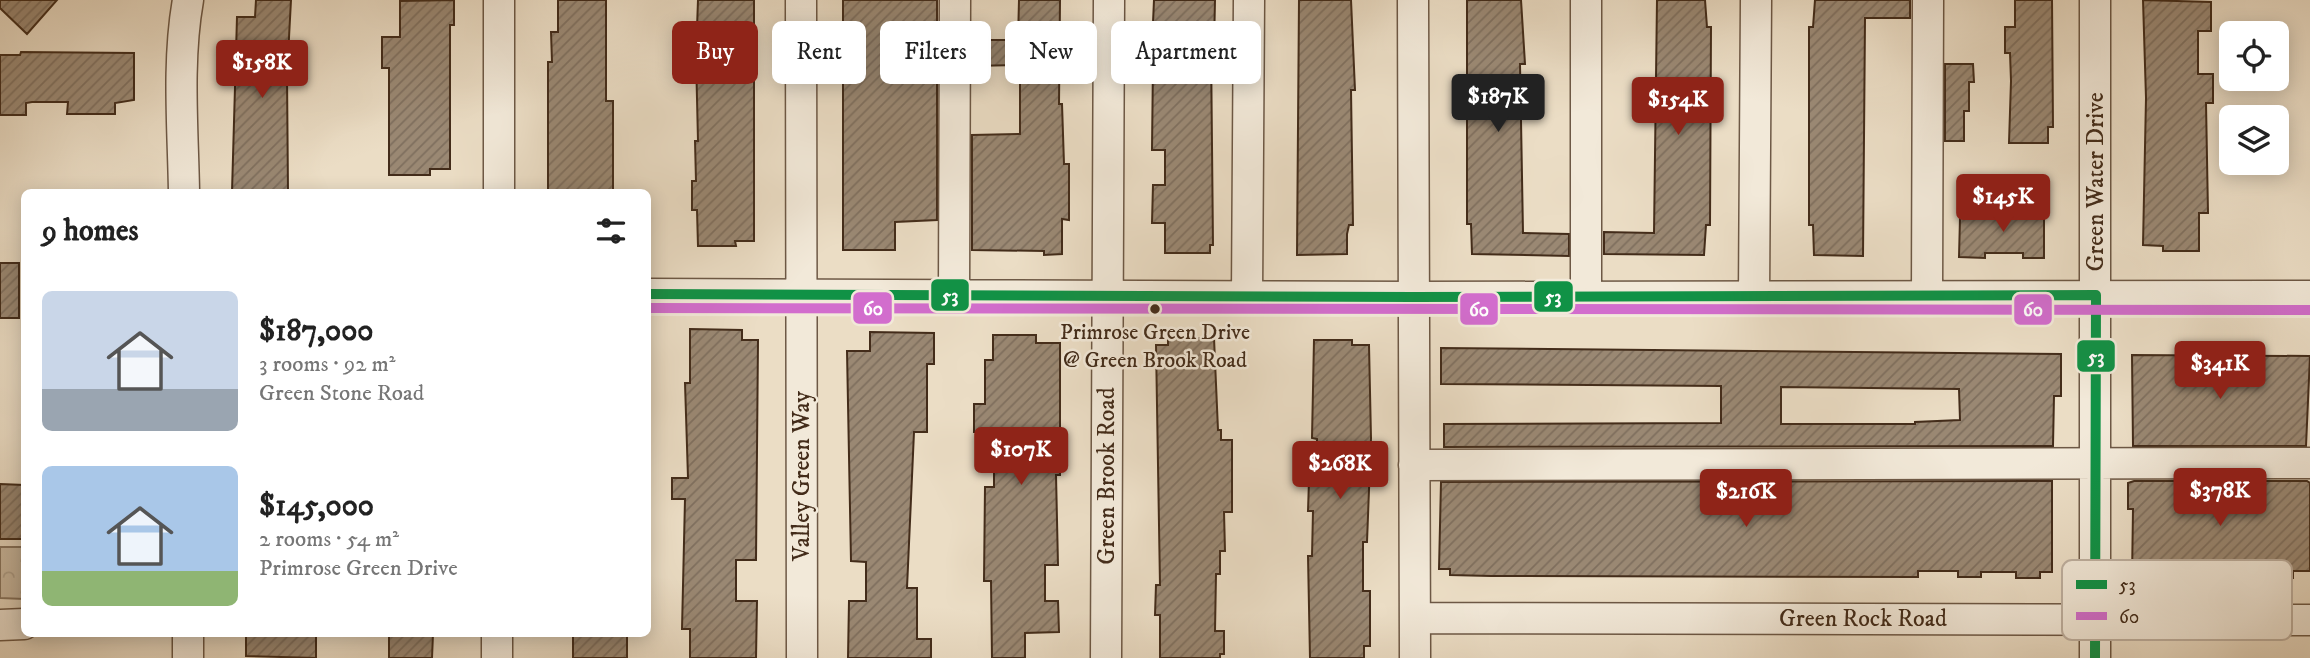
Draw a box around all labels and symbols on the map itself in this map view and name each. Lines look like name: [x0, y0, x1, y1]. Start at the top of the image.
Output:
pin: $158K: [213, 41, 311, 100]
pin: $187K: [1449, 74, 1547, 134]
pin: $154K: [1629, 78, 1727, 137]
street label: Green Water Drive: [2081, 92, 2111, 272]
pin: $145K: [1954, 174, 2052, 234]
line badge: 53: [930, 278, 970, 312]
line badge: 53: [1533, 280, 1574, 313]
text: 53: [941, 285, 958, 308]
text: 53: [1544, 286, 1561, 309]
line badge: 60: [852, 291, 893, 325]
line badge: 60: [1459, 292, 1499, 326]
line badge: 60: [2013, 293, 2053, 326]
text: 60: [863, 298, 883, 321]
text: 60: [1469, 299, 1489, 322]
text: 60: [2023, 299, 2043, 322]
marker: Primrose Green Drive @ Green Brook Road: [1148, 302, 1162, 316]
place label: Primrose Green Drive @ Green Brook Road: [1060, 319, 1250, 374]
line badge: 53: [2076, 339, 2116, 373]
pin: $341K: [2171, 342, 2269, 401]
text: 53: [2087, 346, 2104, 369]
street label: Green Brook Road: [1092, 387, 1122, 565]
street label: Valley Green Way: [787, 390, 817, 562]
pin: $107K: [972, 428, 1070, 487]
pin: $268K: [1291, 442, 1389, 501]
pin: $378K: [2171, 468, 2269, 528]
pin: $216K: [1697, 470, 1795, 529]
legend: [2062, 560, 2292, 640]
text: 53: [2119, 574, 2136, 597]
street label: Green Rock Road: [1779, 604, 1947, 634]
text: 60: [2119, 606, 2139, 629]

